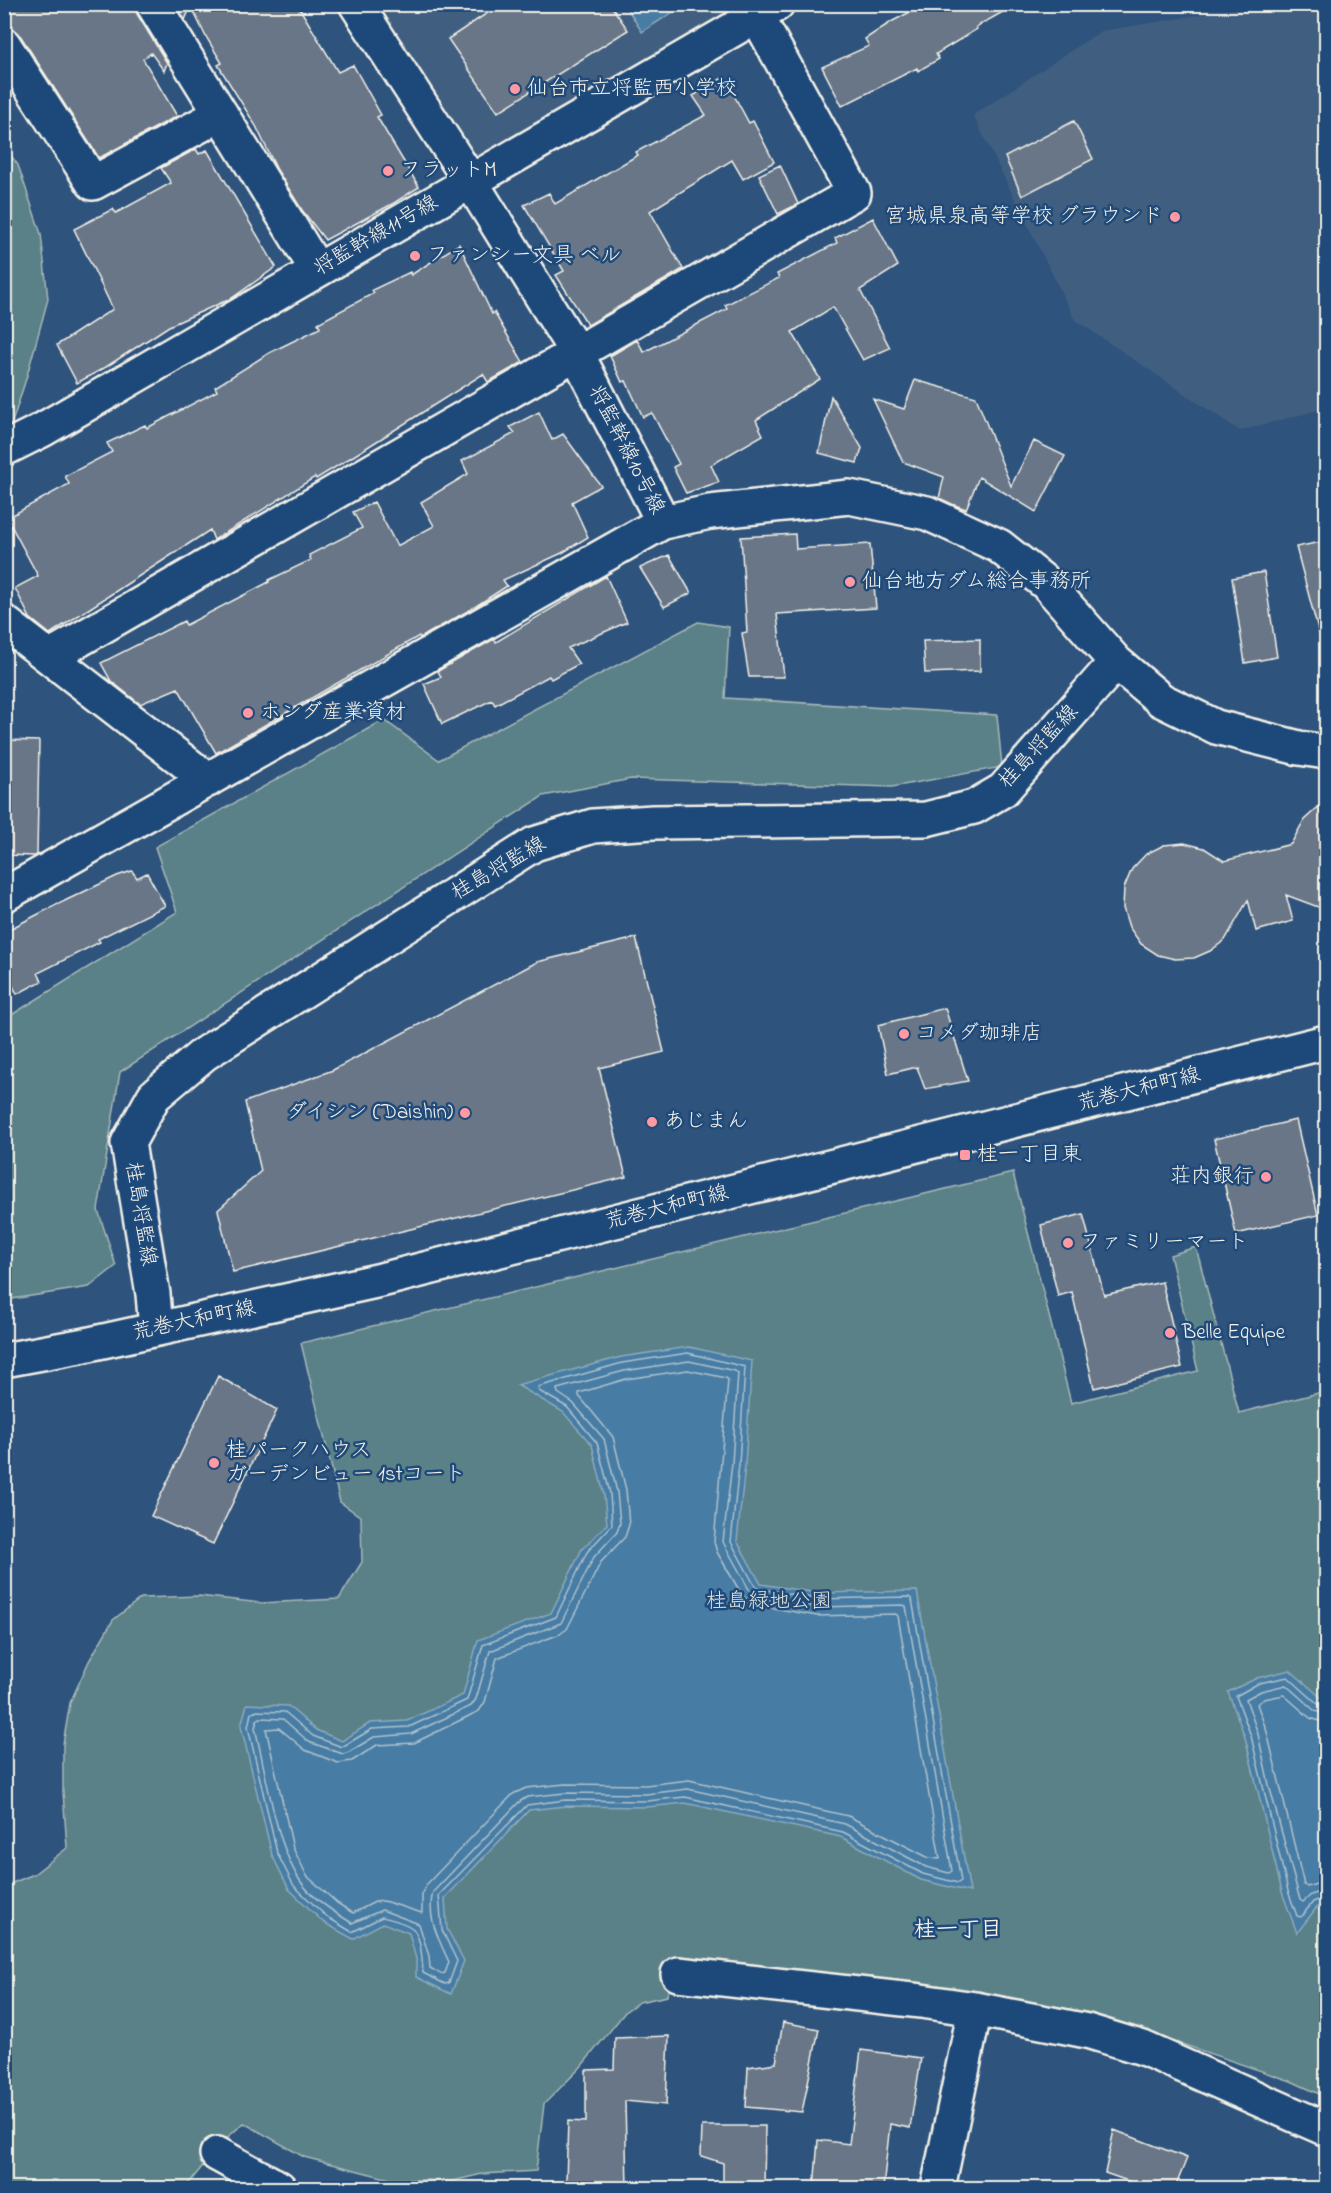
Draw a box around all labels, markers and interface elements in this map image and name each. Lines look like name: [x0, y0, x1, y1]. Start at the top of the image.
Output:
place label: 仙台市立将監西小学校: [527, 74, 737, 104]
marker: 仙台市立将監西小学校: [508, 82, 522, 96]
place label: フラットM: [400, 156, 497, 186]
marker: フラットM: [381, 164, 395, 178]
street label: 将監幹線11号線: [308, 188, 444, 284]
place label: 宮城県泉高等学校 グラウンド: [885, 202, 1163, 232]
marker: 宮城県泉高等学校 グラウンド: [1168, 210, 1182, 224]
place label: ファンシー文具 ベル: [427, 241, 621, 271]
marker: ファンシー文具 ベル: [408, 249, 422, 263]
street label: 将監幹線10号線: [580, 380, 672, 520]
place label: 仙台地方ダム総合事務所: [862, 567, 1091, 597]
marker: 仙台地方ダム総合事務所: [843, 575, 857, 589]
place label: ホンダ産業資材: [260, 698, 406, 728]
street label: 桂島将監線: [992, 698, 1086, 796]
marker: ホンダ産業資材: [241, 706, 255, 720]
street label: 桂島将監線: [446, 830, 552, 908]
place label: コメダ珈琲店: [916, 1019, 1042, 1049]
marker: コメダ珈琲店: [897, 1027, 911, 1041]
street label: 荒巻大和町線: [1074, 1060, 1204, 1120]
place label: ダイシン (Daishin): [286, 1098, 453, 1128]
marker: ダイシン (Daishin): [458, 1106, 472, 1120]
place label: あじまん: [664, 1107, 748, 1137]
marker: あじまん: [645, 1115, 659, 1129]
place label: 桂一丁目東: [977, 1140, 1082, 1170]
marker: 桂一丁目東: [958, 1148, 972, 1162]
street label: 桂島将監線: [117, 1160, 163, 1268]
place label: 荘内銀行: [1170, 1162, 1254, 1192]
marker: 荘内銀行: [1259, 1170, 1273, 1184]
street label: 荒巻大和町線: [602, 1178, 732, 1238]
place label: ファミリーマート: [1080, 1228, 1248, 1258]
marker: ファミリーマート: [1061, 1236, 1075, 1250]
street label: 荒巻大和町線: [129, 1293, 259, 1349]
place label: Belle Equipe: [1181, 1318, 1286, 1348]
marker: Belle Equipe: [1163, 1326, 1177, 1340]
place label: 桂パークハウス ガーデンビュー 1stコート: [226, 1436, 466, 1490]
marker: 桂パークハウス ガーデンビュー 1stコート: [207, 1456, 221, 1470]
park label: 桂島緑地公園: [706, 1587, 832, 1617]
district label: 桂一丁目: [914, 1915, 1002, 1947]

